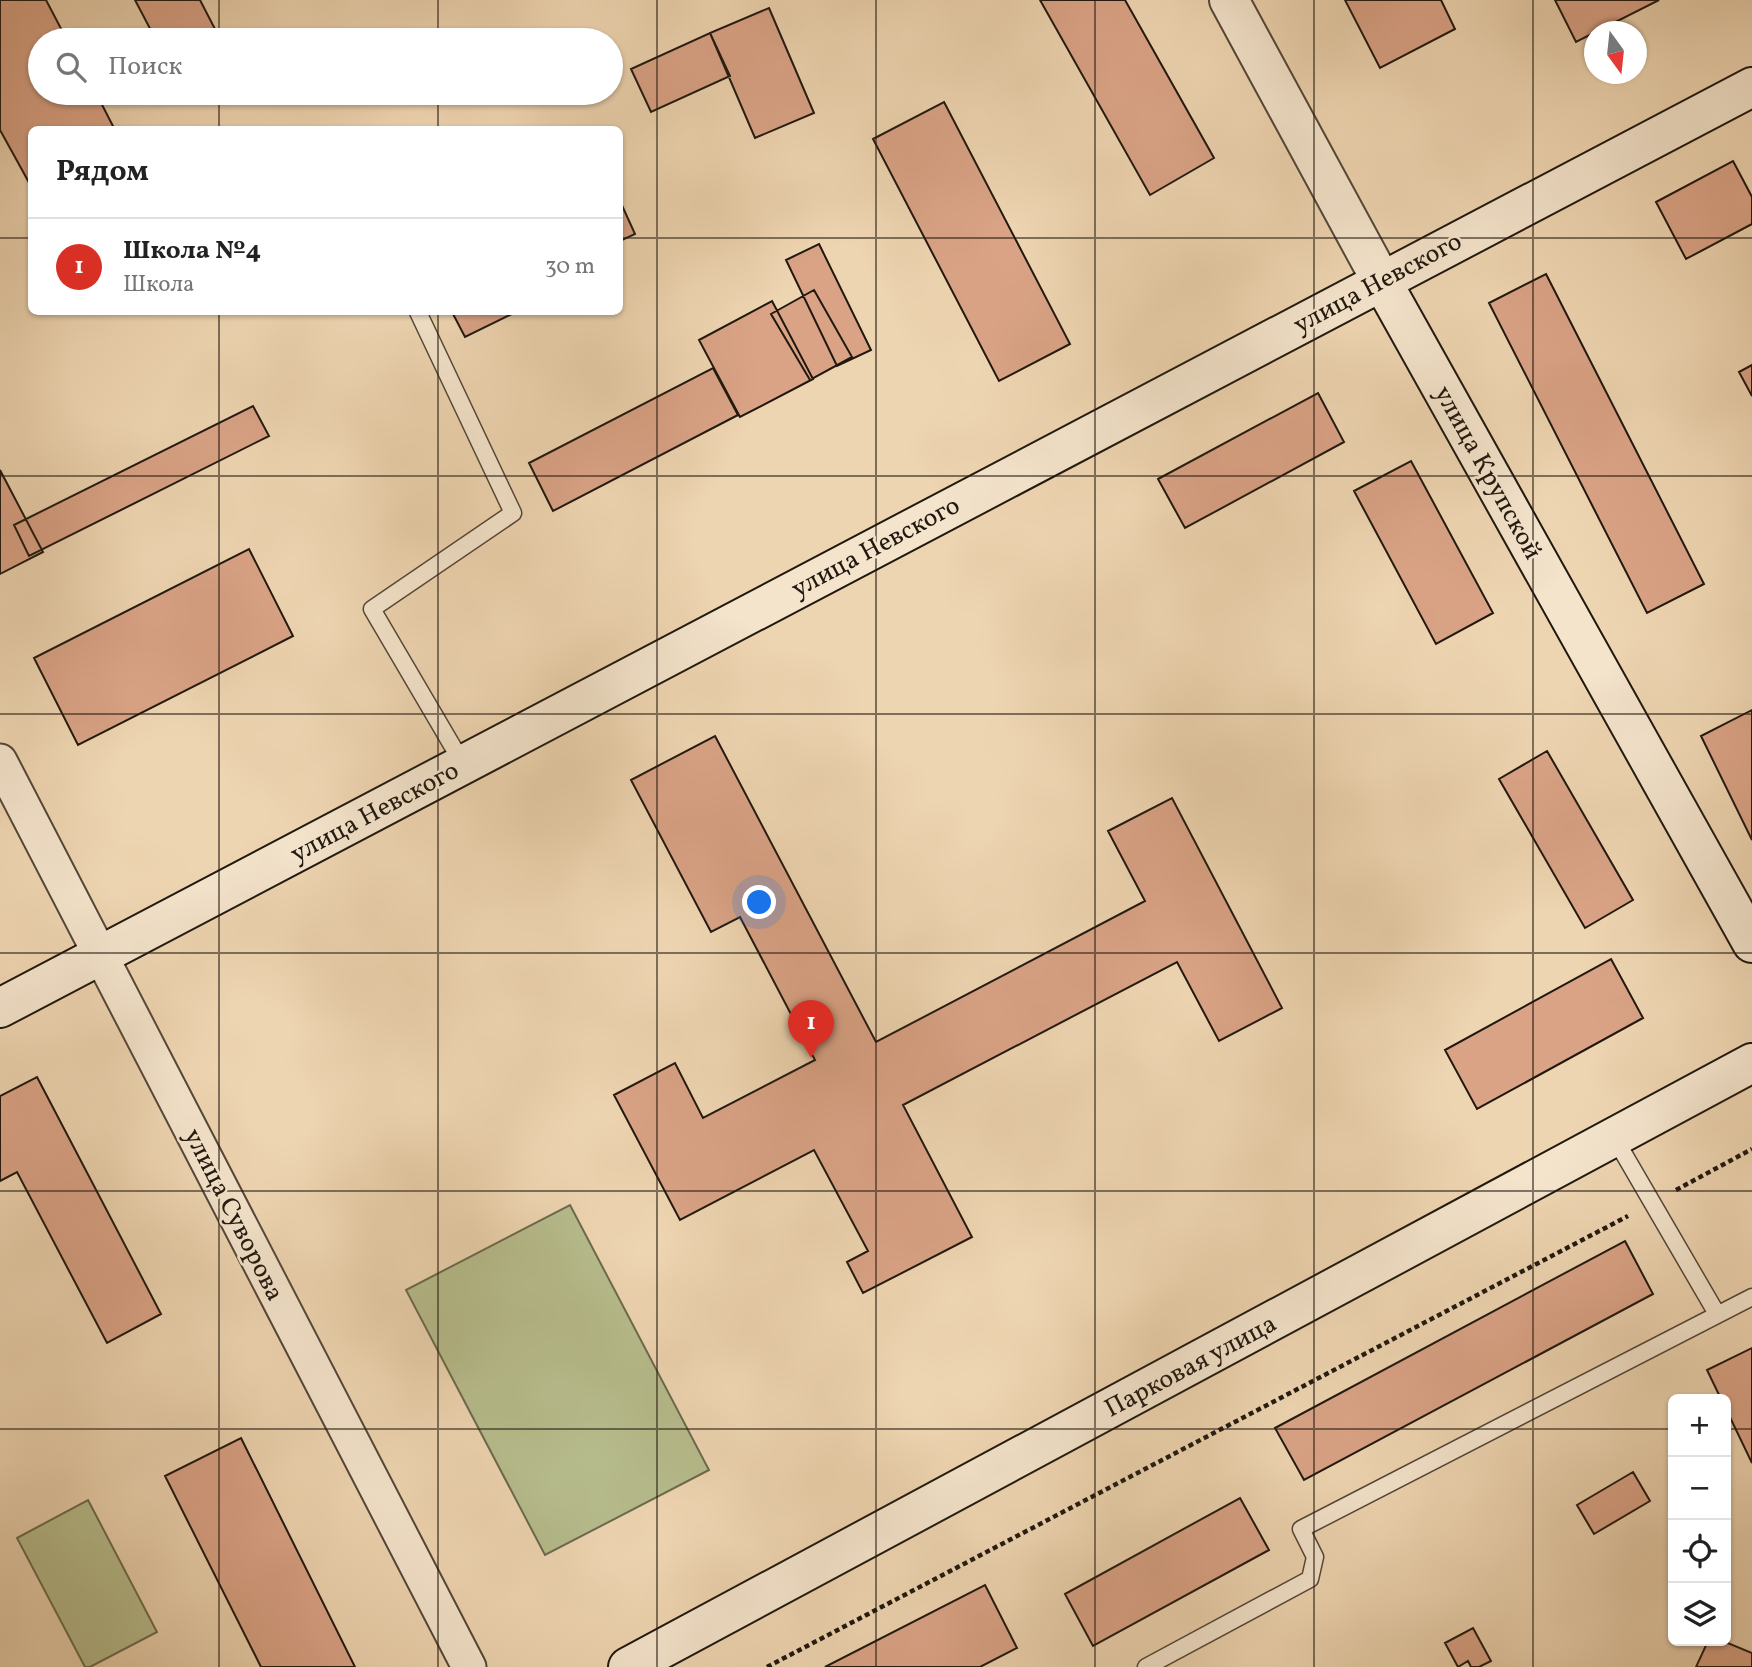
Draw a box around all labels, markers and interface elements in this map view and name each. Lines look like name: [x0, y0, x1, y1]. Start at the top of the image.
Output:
north arrow: [1584, 21, 1647, 84]
search box: [28, 28, 623, 105]
icon: search: [52, 48, 90, 86]
text: Поиск: [108, 49, 182, 85]
text: Рядом: [56, 151, 149, 193]
street label: улица Невского: [1287, 224, 1469, 343]
text: Школа №4: [123, 233, 261, 269]
text: 1: [74, 251, 84, 283]
text: 30 m: [545, 251, 595, 283]
text: Школа: [123, 269, 194, 301]
street label: улица Крупской: [1425, 379, 1550, 566]
street label: улица Невского: [785, 488, 967, 607]
street label: улица Невского: [284, 753, 466, 872]
your location: [742, 885, 776, 919]
pin: 1: [788, 1000, 834, 1058]
street label: улица Суворова: [174, 1122, 292, 1307]
street label: Парковая улица: [1099, 1306, 1283, 1427]
map controls: [1668, 1394, 1731, 1646]
button: +: [1668, 1394, 1731, 1457]
button: −: [1668, 1457, 1731, 1520]
button: locate: [1668, 1520, 1731, 1583]
button: layers: [1668, 1583, 1731, 1646]

